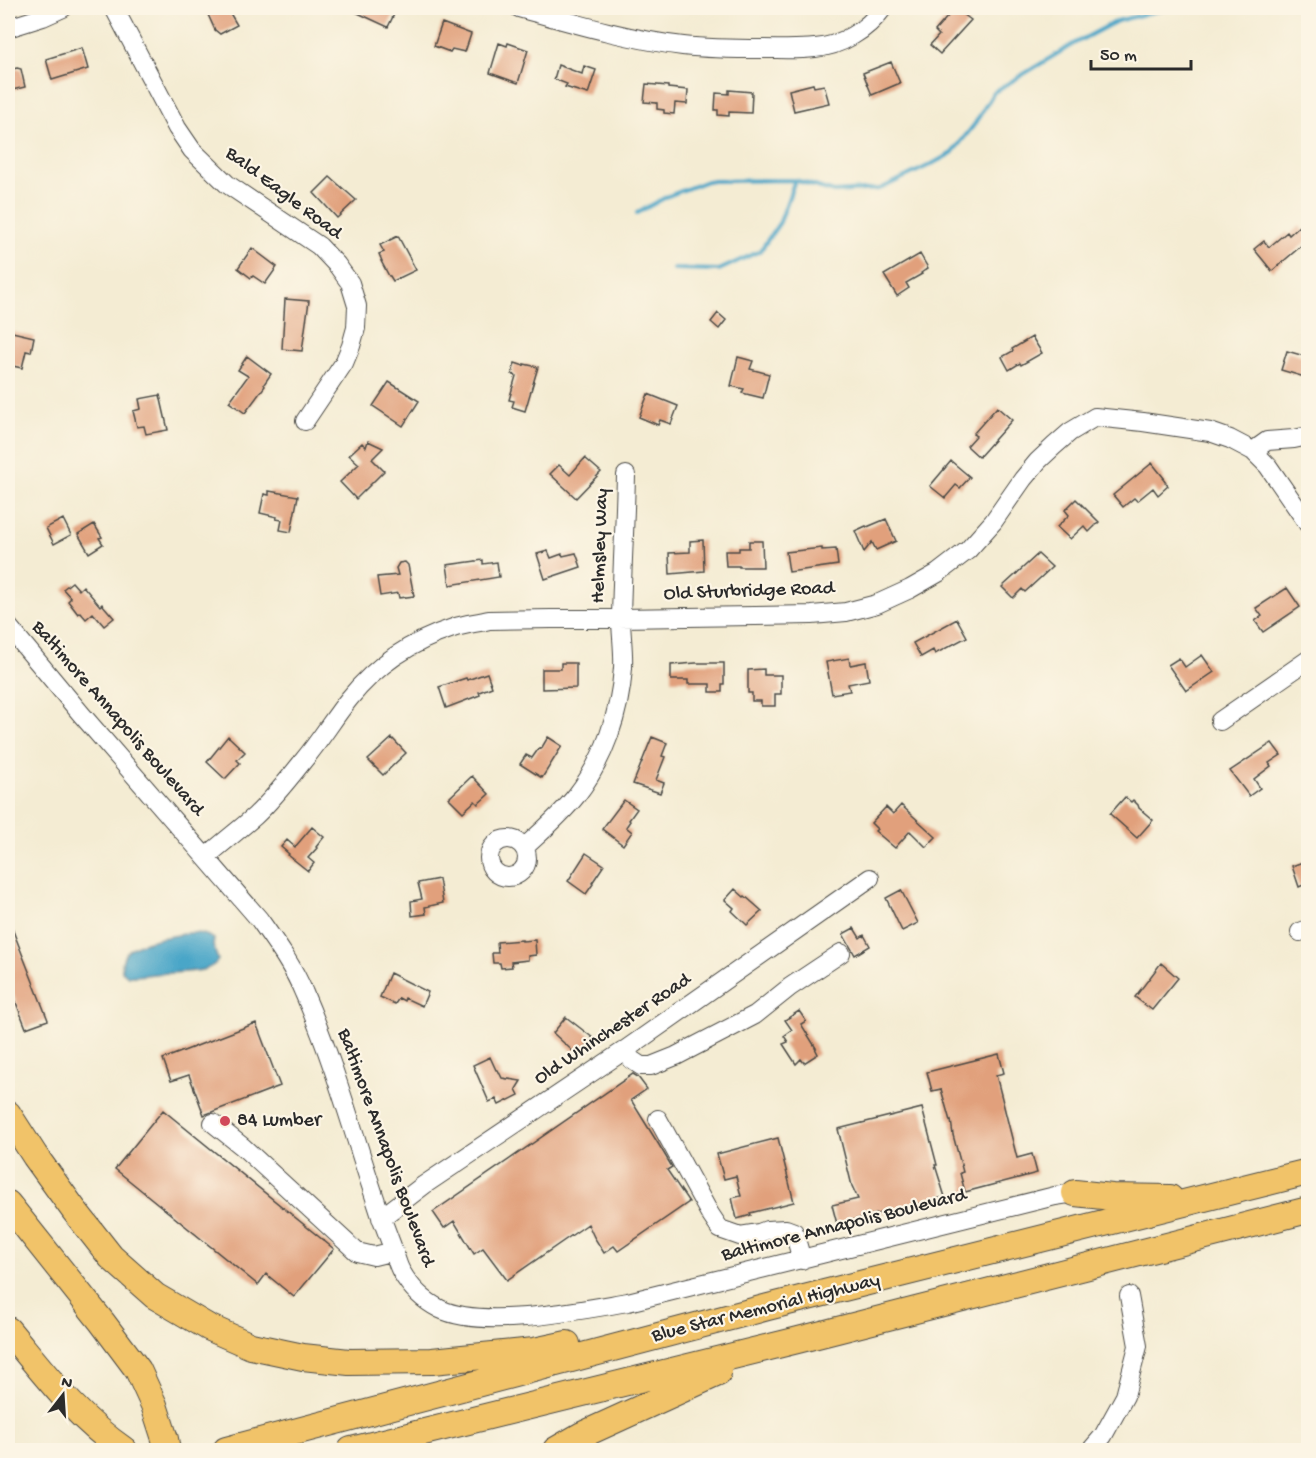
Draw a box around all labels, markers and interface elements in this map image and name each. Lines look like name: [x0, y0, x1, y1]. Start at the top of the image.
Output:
scale bar: [1091, 33, 1192, 71]
text: 50 m: [1100, 46, 1137, 67]
street label: Bald Eagle Road: [219, 142, 348, 247]
street label: Helmsley Way: [588, 488, 615, 604]
street label: Old Sturbridge Road: [663, 577, 837, 606]
street label: Baltimore Annapolis Boulevard: [25, 616, 210, 823]
street label: Old Whinchester Road: [530, 968, 697, 1091]
street label: Baltimore Annapolis Boulevard: [331, 1025, 440, 1272]
place label: 84 Lumber: [237, 1110, 323, 1133]
marker: 84 Lumber: [218, 1114, 232, 1128]
street label: Baltimore Annapolis Boulevard: [718, 1184, 971, 1268]
street label: Blue Star Memorial Highway: [649, 1269, 883, 1349]
north arrow: [33, 1365, 93, 1425]
text: N: [59, 1373, 75, 1395]

